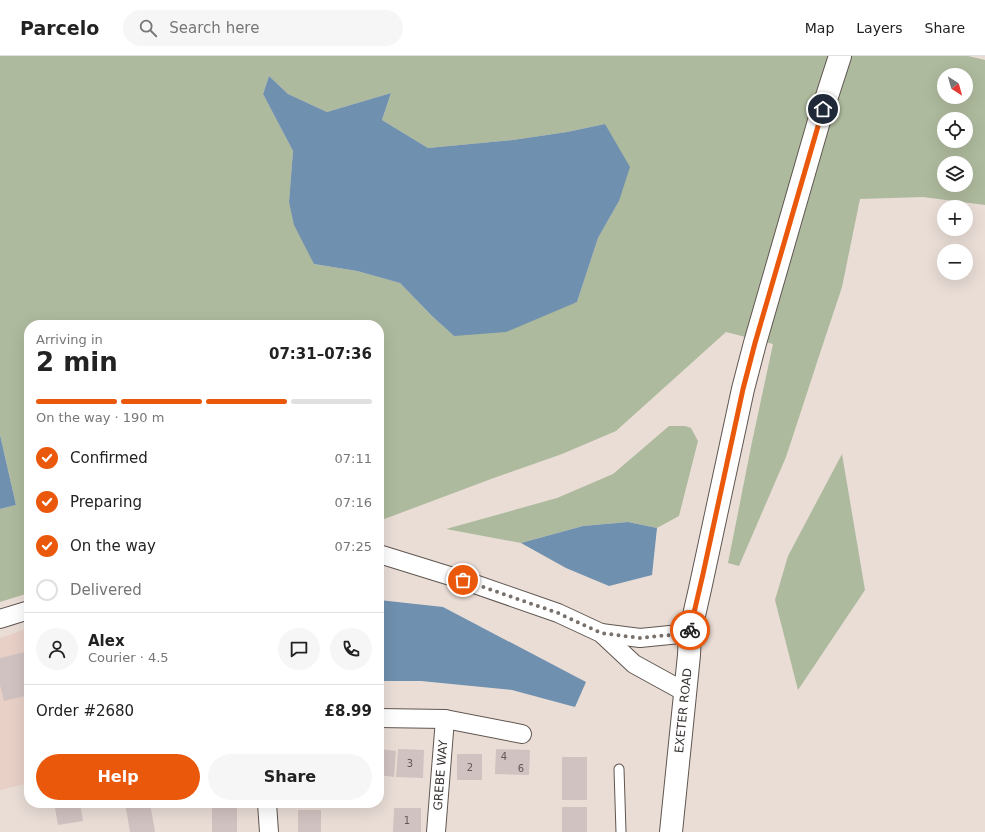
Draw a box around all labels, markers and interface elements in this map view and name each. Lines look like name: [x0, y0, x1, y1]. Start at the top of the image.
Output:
search box: [123, 10, 403, 46]
text: Parcelo: [20, 17, 99, 39]
icon: search: [137, 17, 159, 39]
text: Search here: [169, 19, 259, 37]
text: Map: [805, 20, 834, 36]
text: Layers: [856, 20, 903, 36]
text: Share: [925, 20, 965, 36]
north arrow: [937, 68, 973, 104]
map controls: [937, 68, 973, 280]
pin: [806, 92, 840, 126]
icon: home: [812, 98, 834, 120]
button: locate: [937, 112, 973, 148]
button: layers: [937, 156, 973, 192]
button: +: [937, 200, 973, 236]
button: −: [937, 244, 973, 280]
text: Arriving in: [36, 332, 103, 347]
text: 07:31–07:36: [269, 345, 372, 363]
text: 2 min: [36, 347, 118, 377]
text: On the way · 190 m: [36, 410, 164, 425]
icon: check: [36, 447, 58, 469]
text: Confirmed: [70, 449, 148, 467]
text: 07:11: [335, 451, 372, 466]
icon: check: [36, 491, 58, 513]
text: Preparing: [70, 493, 142, 511]
text: 07:16: [335, 495, 372, 510]
icon: check: [36, 535, 58, 557]
text: On the way: [70, 537, 156, 555]
text: 07:25: [335, 539, 372, 554]
pin: [446, 563, 480, 597]
icon: bag: [452, 569, 474, 591]
text: Delivered: [70, 581, 142, 599]
courier: [670, 610, 710, 650]
icon: bike: [679, 619, 701, 641]
button: person: [36, 628, 78, 670]
button: chat: [278, 628, 320, 670]
button: phone: [330, 628, 372, 670]
text: Alex: [88, 632, 125, 650]
text: Courier · 4.5: [88, 650, 169, 665]
street label: EXETER ROAD: [672, 667, 695, 754]
text: Order #2680: [36, 702, 134, 720]
text: £8.99: [325, 702, 372, 720]
street label: GREBE WAY: [431, 739, 450, 811]
house number: 4: [501, 751, 507, 762]
button: Help: [36, 754, 200, 800]
button: Share: [208, 754, 372, 800]
house number: 3: [407, 758, 413, 769]
house number: 2: [467, 762, 473, 773]
house number: 6: [518, 763, 524, 774]
house number: 1: [404, 815, 410, 826]

